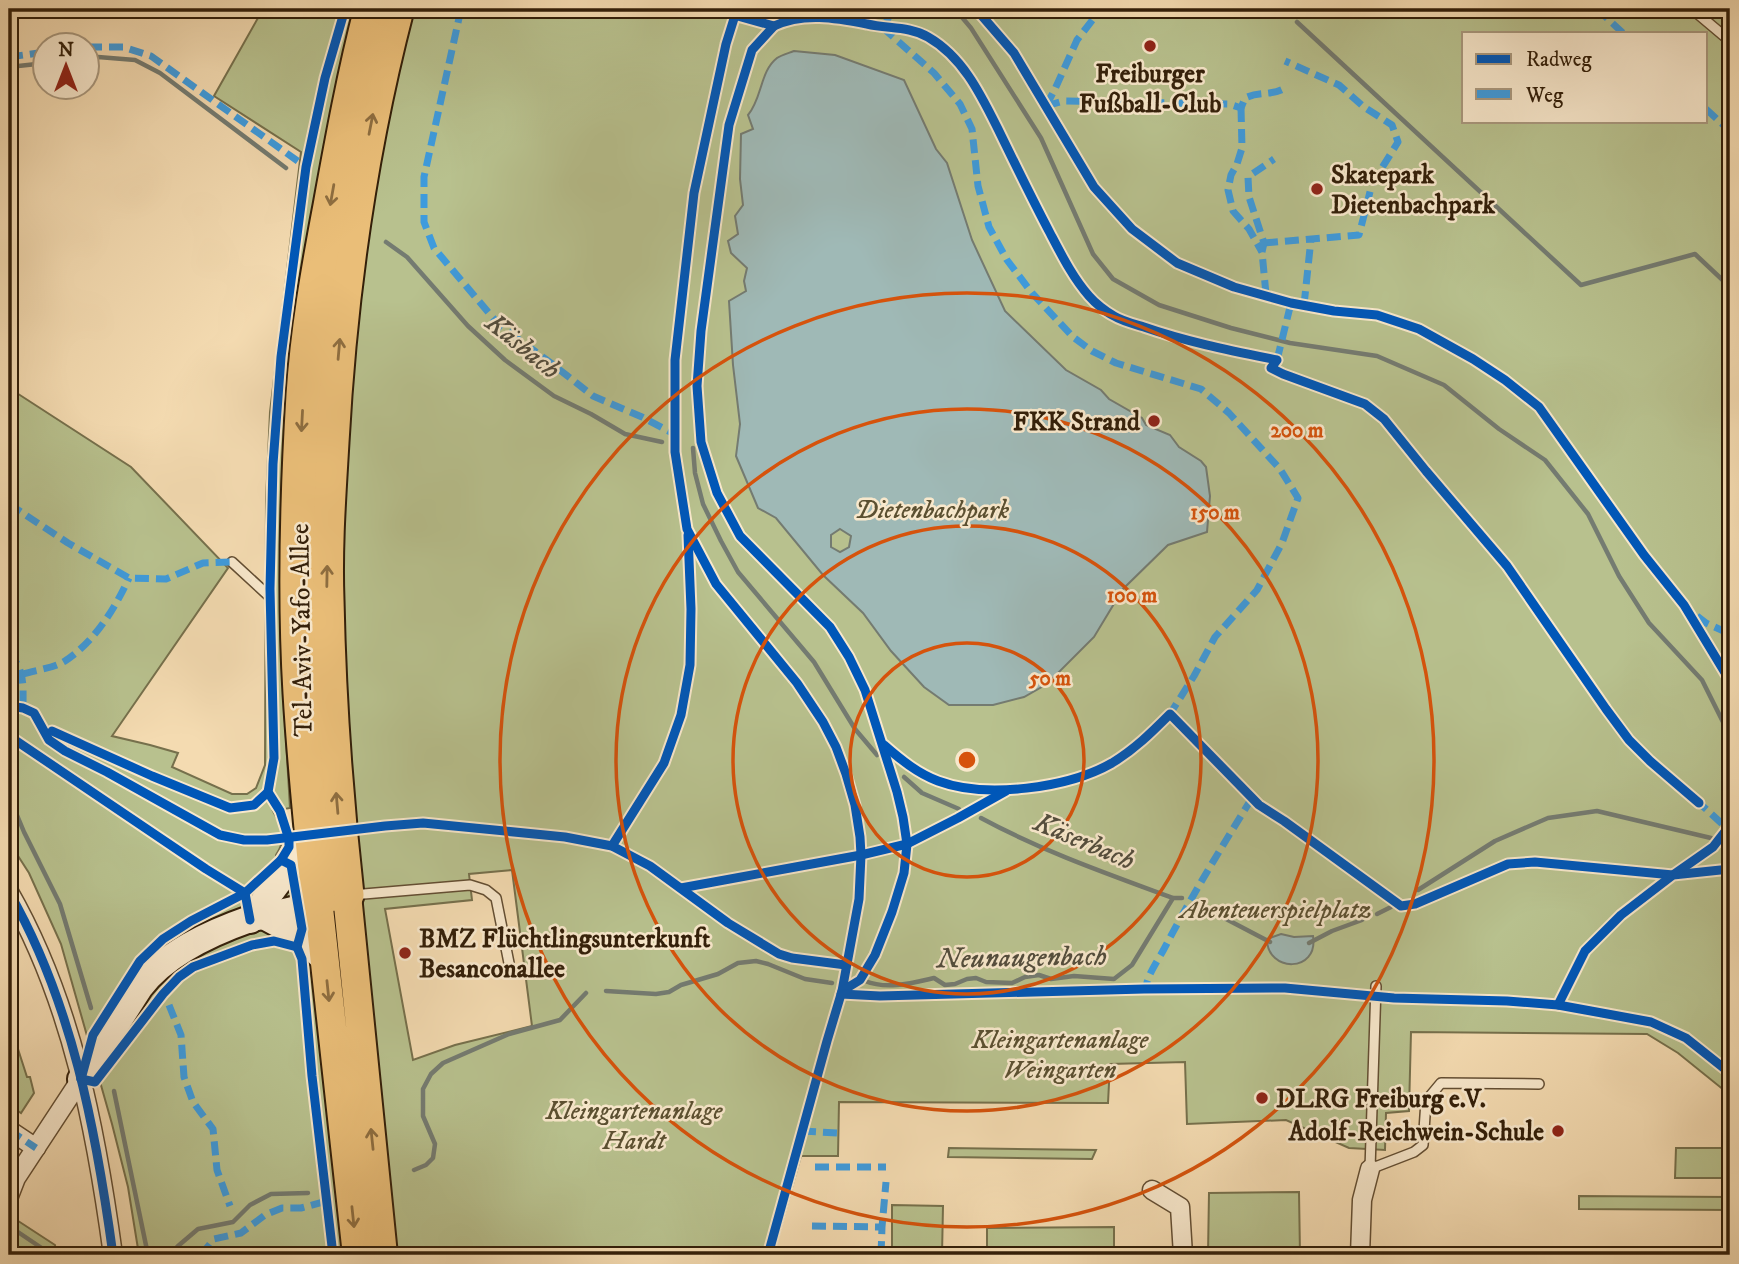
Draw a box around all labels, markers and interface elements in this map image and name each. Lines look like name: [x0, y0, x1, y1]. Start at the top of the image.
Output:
north arrow: [32, 32, 102, 102]
legend: [1462, 32, 1708, 122]
marker: Freiburger Fußball-Club: [1142, 38, 1158, 54]
text: N: [58, 39, 74, 62]
text: Radweg: [1526, 47, 1592, 73]
place label: Freiburger Fußball-Club: [1079, 58, 1221, 121]
text: Weg: [1525, 83, 1564, 109]
one-way arrow: [365, 113, 378, 136]
place label: Skatepark Dietenbachpark: [1331, 159, 1496, 222]
marker: Skatepark Dietenbachpark: [1309, 181, 1325, 197]
one-way arrow: [325, 183, 338, 206]
water label: Käsbach: [478, 305, 568, 387]
one-way arrow: [333, 338, 346, 361]
place label: FKK Strand: [1013, 406, 1141, 439]
one-way arrow: [295, 409, 308, 432]
marker: FKK Strand: [1146, 413, 1162, 429]
text: 200 m: [1270, 418, 1324, 444]
park label: Dietenbachpark: [855, 494, 1009, 527]
text: 150 m: [1190, 500, 1240, 526]
street label: Tel-Aviv-Yafo-Allee: [284, 523, 321, 737]
one-way arrow: [320, 565, 334, 588]
text: 100 m: [1107, 583, 1157, 609]
text: 50 m: [1028, 666, 1071, 692]
centre of rings: [955, 748, 979, 772]
one-way arrow: [330, 792, 343, 815]
water label: Käserbach: [1028, 804, 1140, 878]
park label: Abenteuerspielplatz: [1177, 894, 1372, 927]
place label: BMZ Flüchtlingsunterkunft Besanconallee: [419, 923, 711, 986]
water label: Neunaugenbach: [935, 939, 1107, 977]
marker: BMZ Flüchtlingsunterkunft Besanconallee: [397, 945, 413, 961]
one-way arrow: [321, 979, 334, 1002]
park label: Kleingartenanlage Weingarten: [971, 1024, 1149, 1087]
place label: DLRG Freiburg e.V.: [1276, 1083, 1486, 1116]
marker: DLRG Freiburg e.V.: [1254, 1090, 1270, 1106]
park label: Kleingartenanlage Hardt: [545, 1095, 723, 1158]
place label: Adolf-Reichwein-Schule: [1287, 1116, 1544, 1149]
marker: Adolf-Reichwein-Schule: [1550, 1123, 1566, 1139]
one-way arrow: [365, 1128, 378, 1150]
one-way arrow: [346, 1206, 359, 1228]

